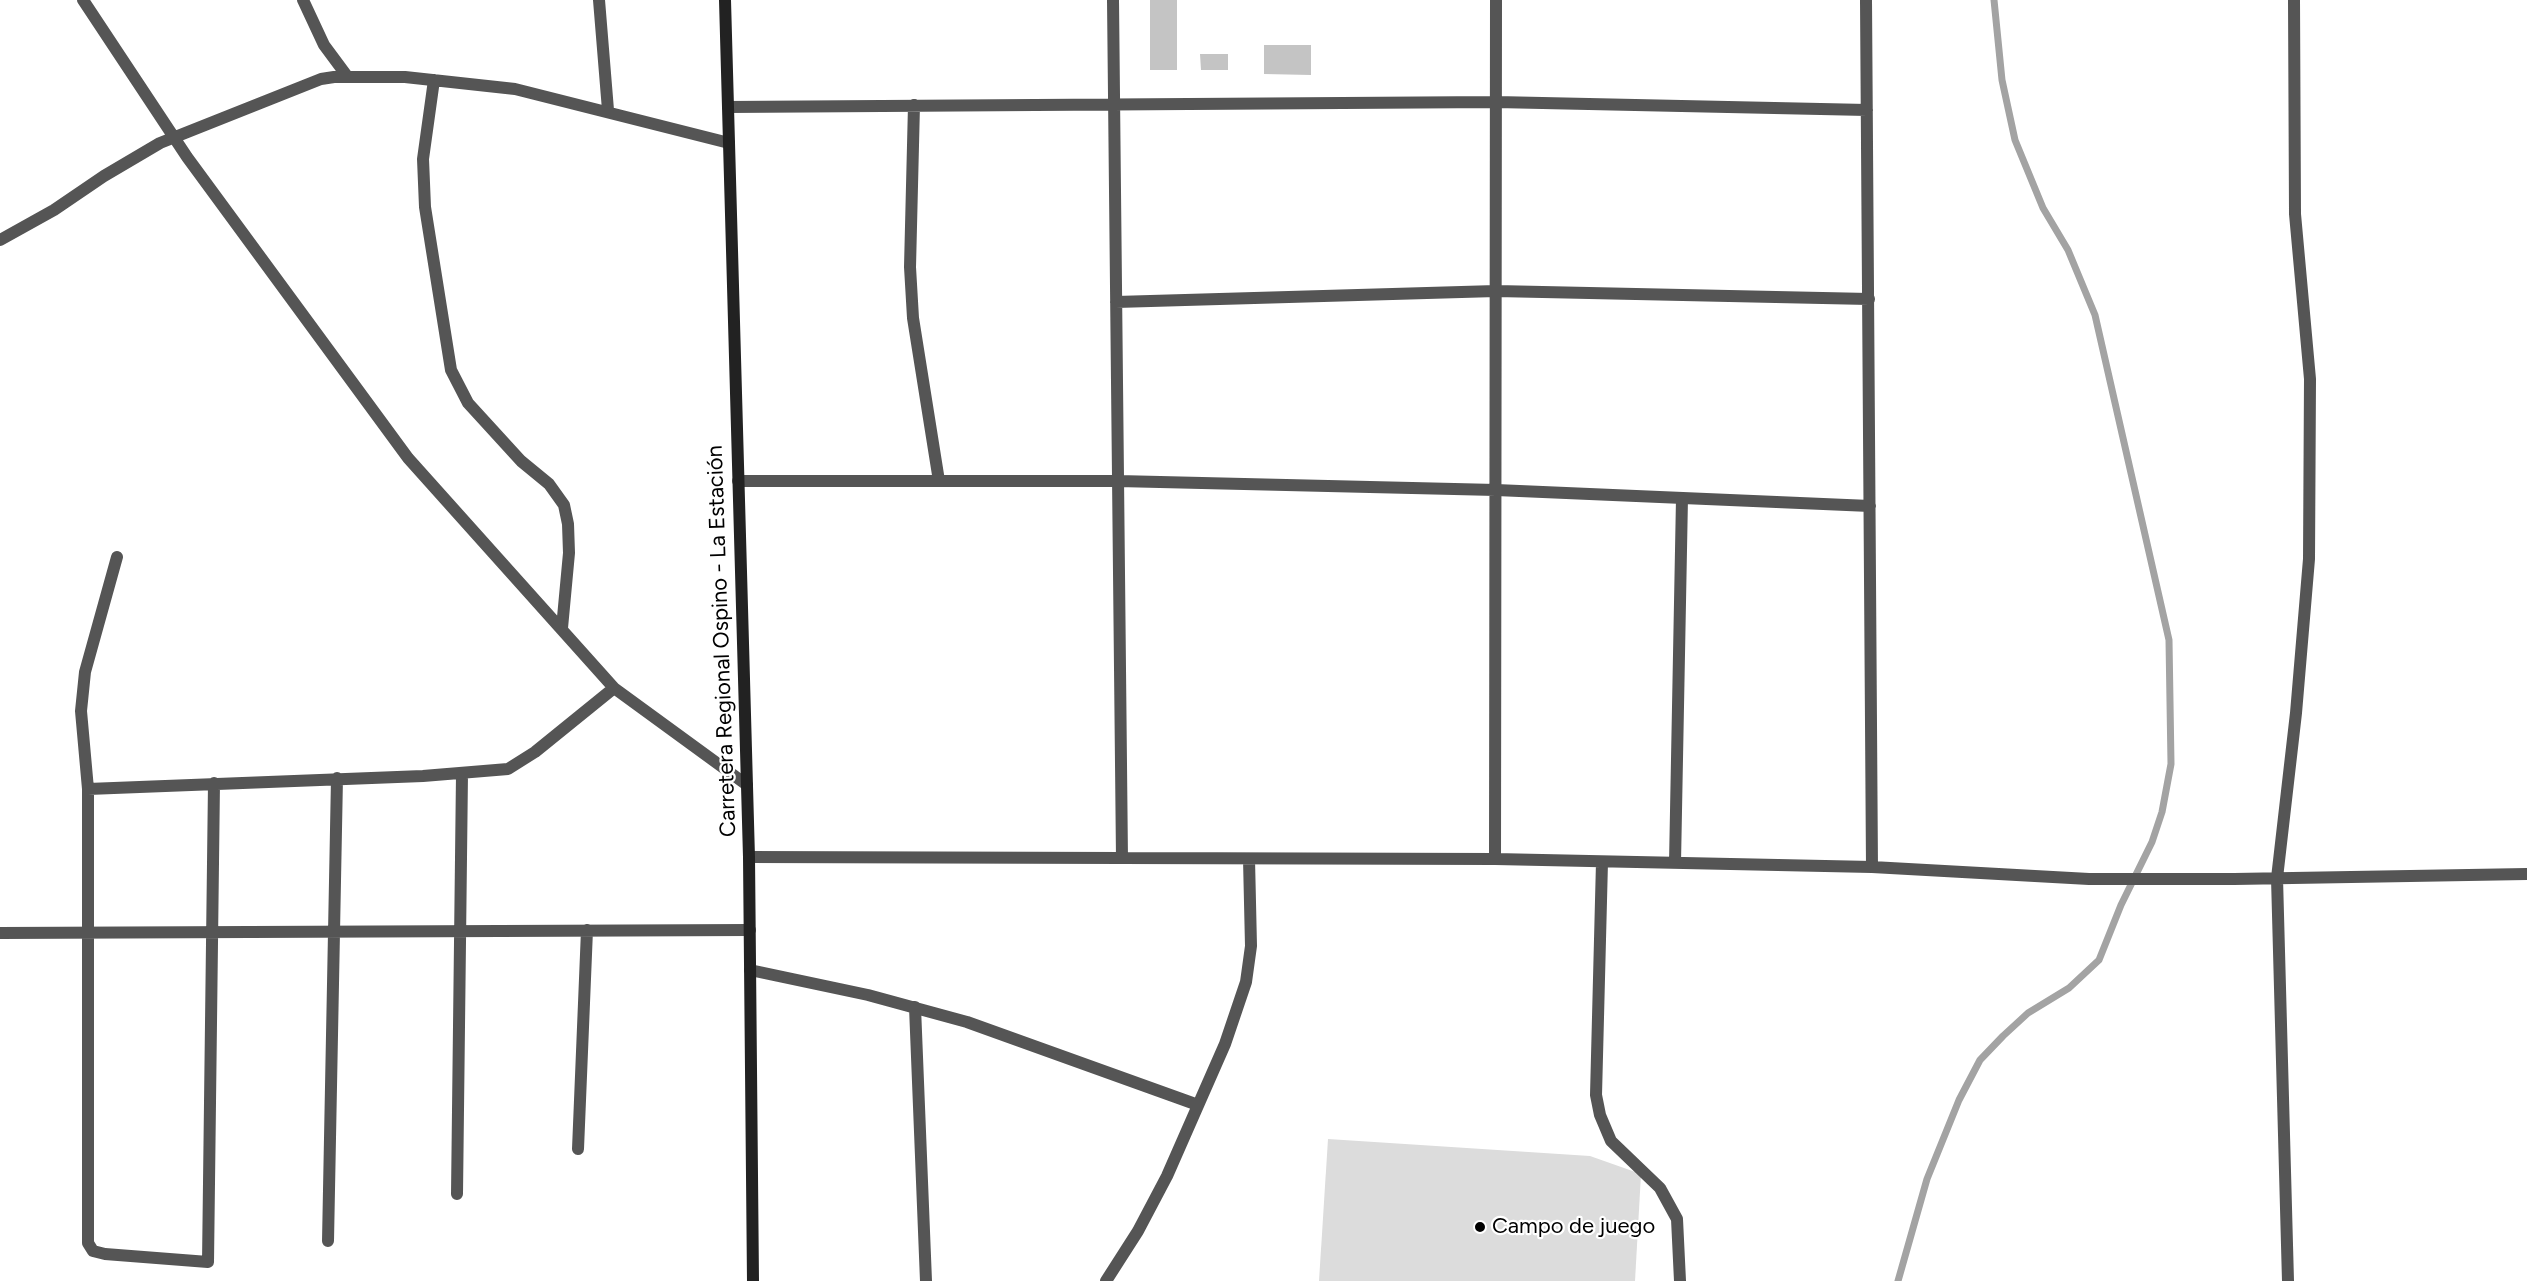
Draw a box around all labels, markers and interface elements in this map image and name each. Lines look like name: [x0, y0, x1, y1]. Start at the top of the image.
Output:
street label: Carretera Regional Ospino - La Estación: [702, 445, 742, 837]
place label: Campo de juego: [1492, 1214, 1655, 1240]
marker: Campo de juego: [1473, 1220, 1487, 1234]

